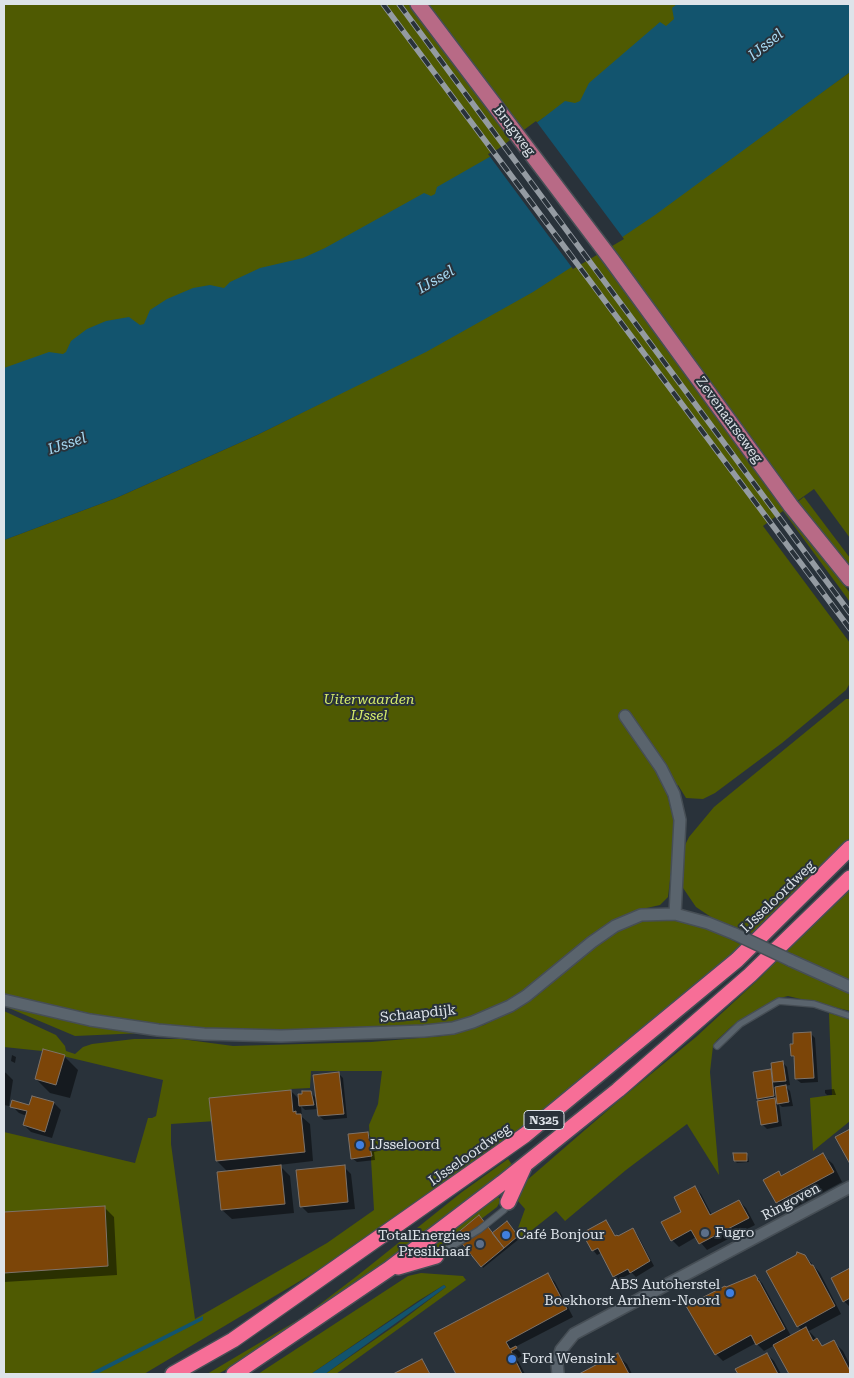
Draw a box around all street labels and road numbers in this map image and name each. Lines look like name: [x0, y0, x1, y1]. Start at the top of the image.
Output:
street label: Brugweg: [490, 102, 538, 160]
street label: Zevenaarseweg: [692, 374, 766, 466]
street label: IJsseloordweg: [737, 857, 819, 937]
street label: Schaapdijk: [379, 1002, 457, 1026]
road number: N325: [524, 1110, 564, 1130]
street label: IJsseloordweg: [426, 1120, 514, 1190]
street label: Ringoven: [759, 1180, 823, 1224]

